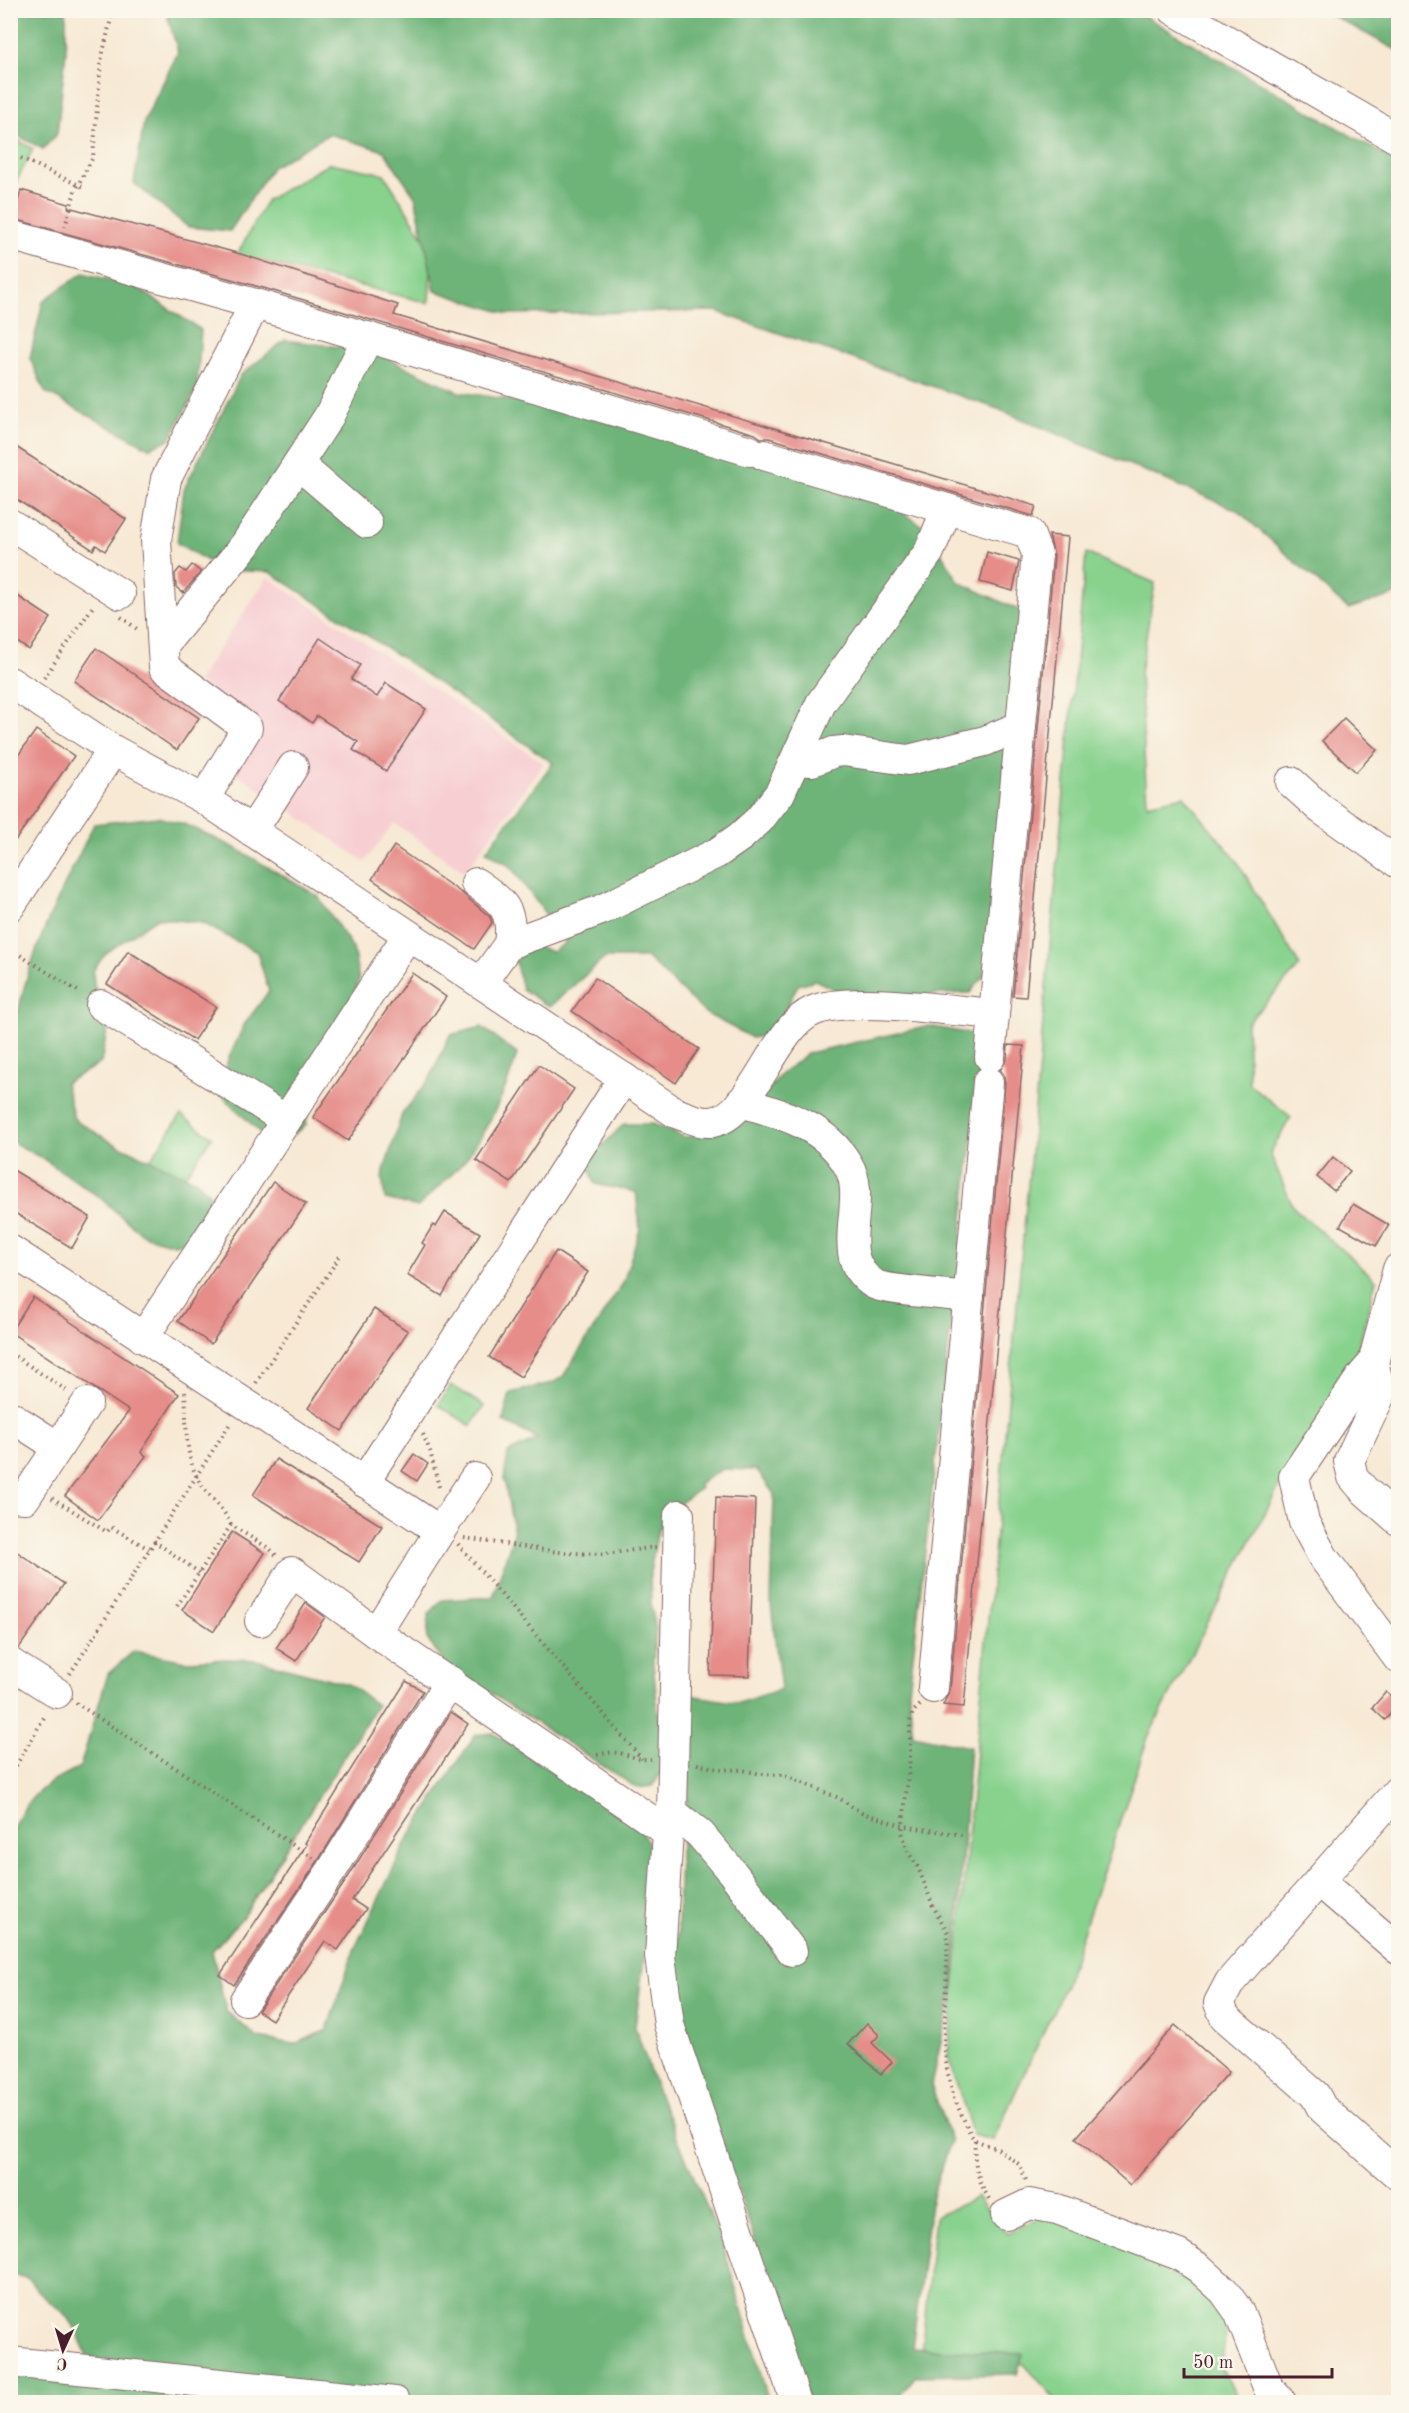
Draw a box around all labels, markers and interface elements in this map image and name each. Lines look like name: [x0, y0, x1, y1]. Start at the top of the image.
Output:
north arrow: [33, 2320, 93, 2380]
scale bar: [1184, 2341, 1332, 2379]
text: 50 m: [1193, 2354, 1233, 2372]
text: С: [56, 2355, 68, 2371]

